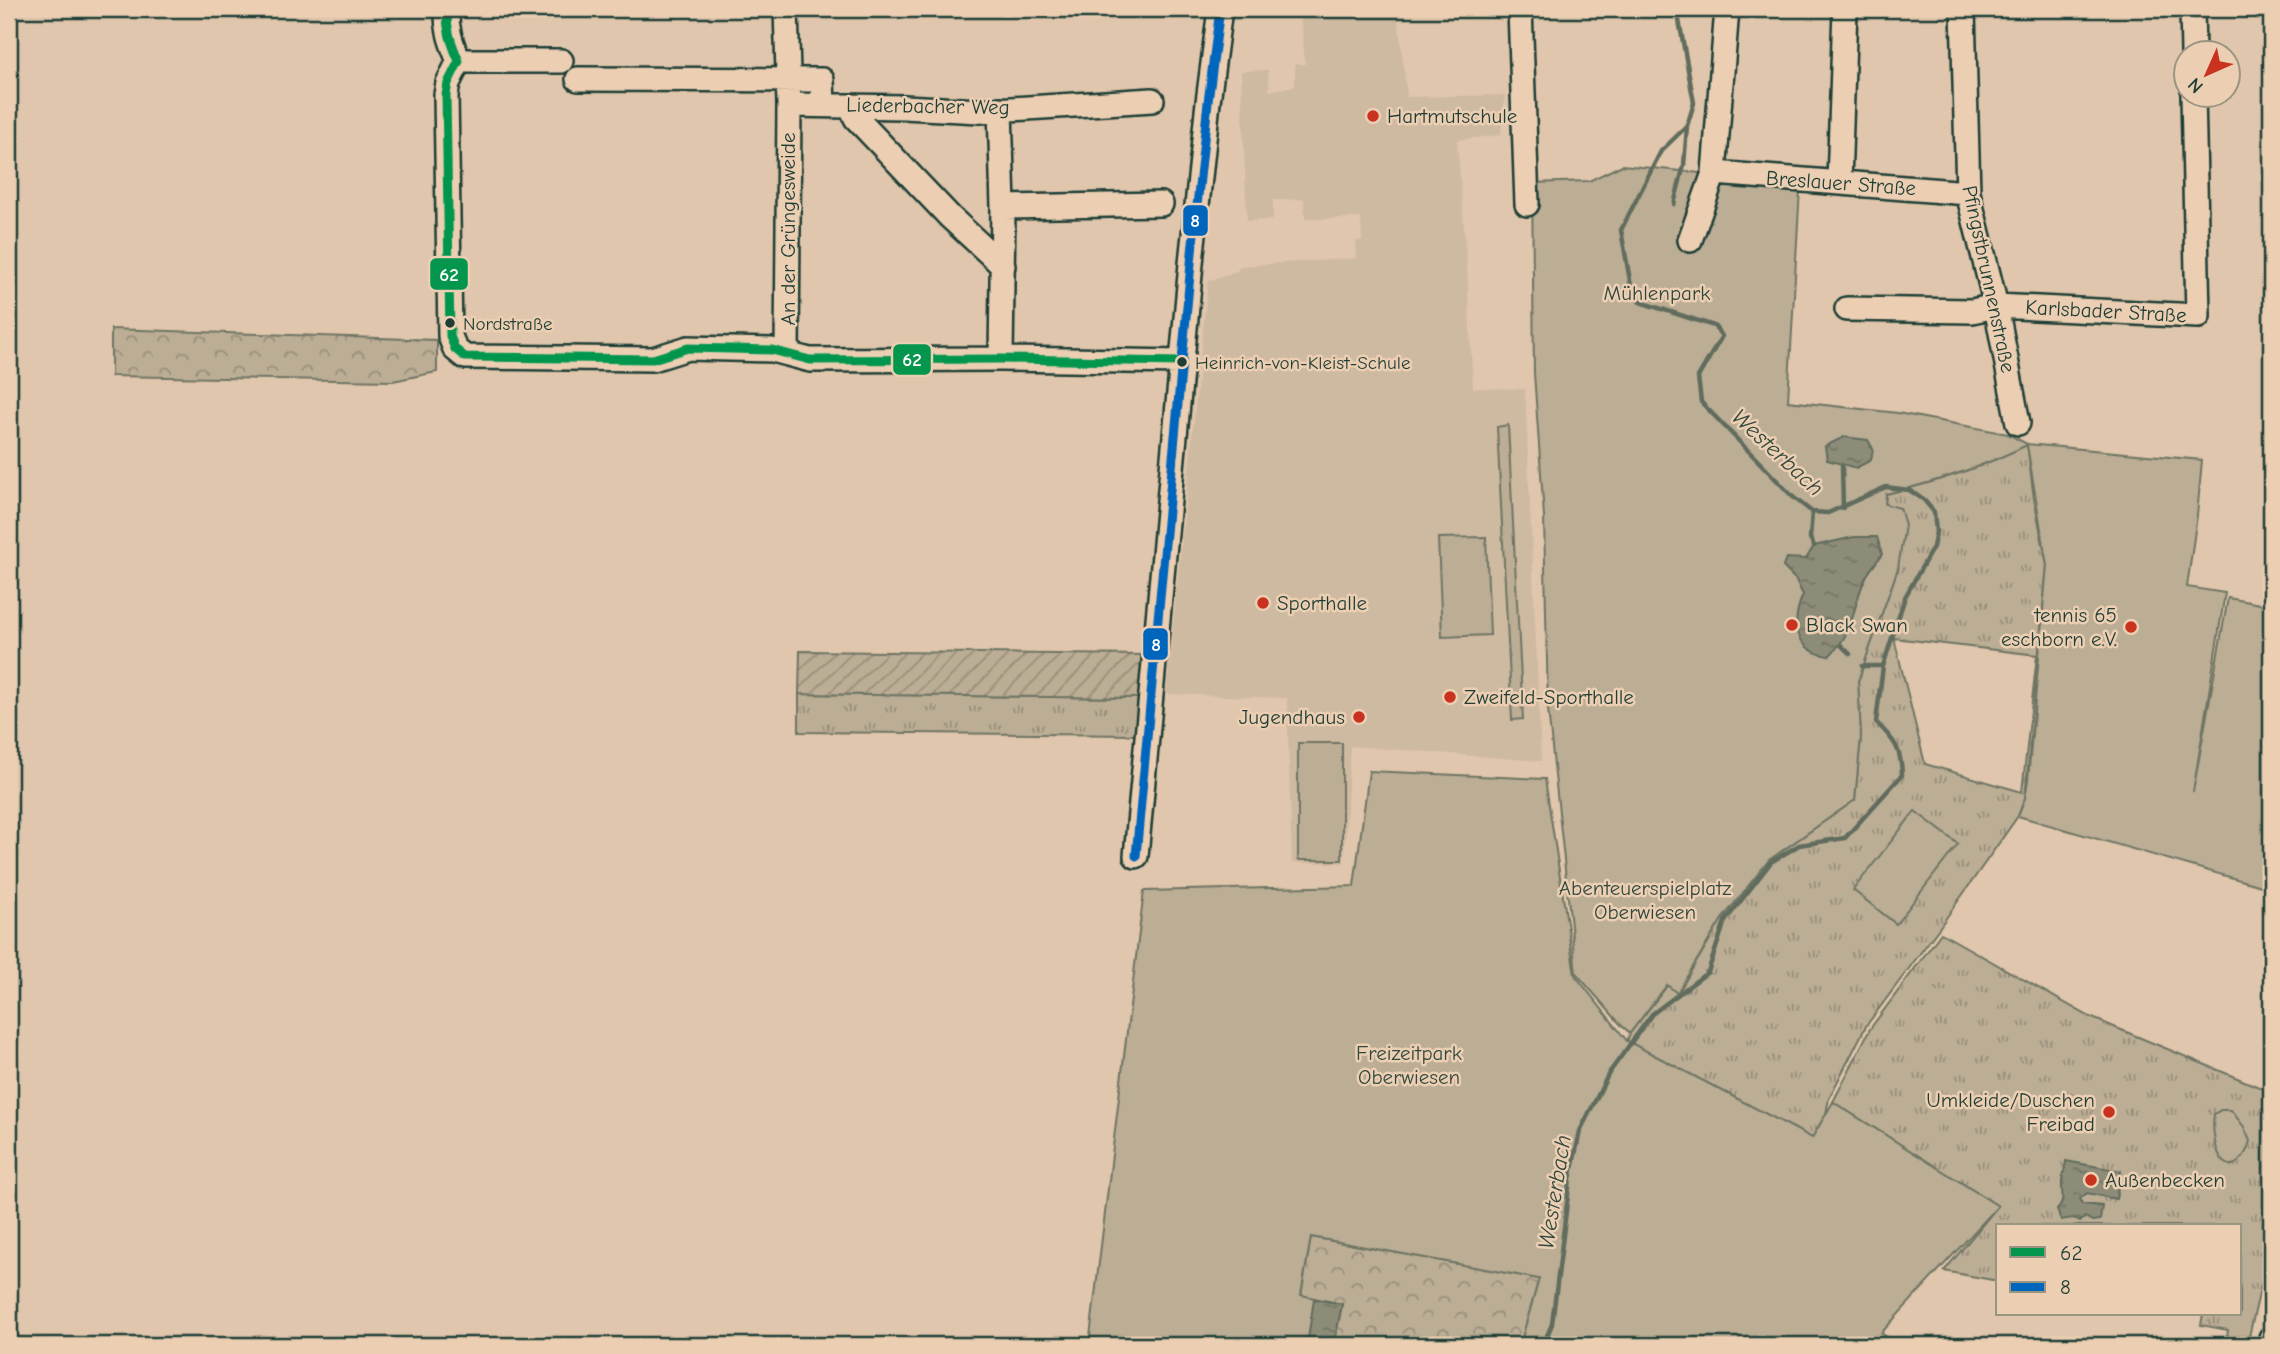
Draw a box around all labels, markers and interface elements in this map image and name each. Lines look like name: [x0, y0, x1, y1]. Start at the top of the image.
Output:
north arrow: [2172, 38, 2242, 108]
text: N: [2184, 73, 2208, 97]
street label: Liederbacher Weg: [846, 93, 1010, 119]
place label: Hartmutschule: [1387, 104, 1517, 128]
marker: Hartmutschule: [1365, 108, 1381, 124]
street label: An der Grüngesweide: [776, 132, 800, 326]
street label: Breslauer Straße: [1765, 166, 1917, 200]
street label: Pfingstbrunnenstraße: [1957, 183, 2021, 375]
line badge: 8: [1182, 204, 1209, 237]
text: 8: [1190, 210, 1200, 232]
line badge: 62: [429, 257, 469, 291]
text: 62: [439, 264, 459, 286]
park label: Mühlenpark: [1604, 281, 1710, 305]
street label: Karlsbader Straße: [2025, 295, 2187, 327]
place label: Nordstraße: [463, 313, 552, 335]
marker: Nordstraße: [443, 316, 457, 330]
line badge: 62: [892, 343, 932, 376]
text: 62: [902, 349, 922, 371]
place label: Heinrich-von-Kleist-Schule: [1195, 352, 1411, 374]
marker: Heinrich-von-Kleist-Schule: [1175, 355, 1189, 369]
water label: Westerbach: [1726, 403, 1829, 502]
place label: Sporthalle: [1277, 591, 1367, 615]
marker: Sporthalle: [1255, 595, 1271, 611]
place label: tennis 65 eschborn e.V.: [2001, 603, 2117, 651]
place label: Black Swan: [1806, 613, 1908, 637]
marker: Black Swan: [1784, 617, 1800, 633]
marker: tennis 65 eschborn e.V.: [2123, 619, 2139, 635]
line badge: 8: [1142, 627, 1169, 661]
text: 8: [1151, 634, 1161, 656]
place label: Zweifeld-Sporthalle: [1464, 685, 1634, 709]
marker: Zweifeld-Sporthalle: [1442, 689, 1458, 705]
place label: Jugendhaus: [1239, 705, 1345, 729]
marker: Jugendhaus: [1351, 709, 1367, 725]
park label: Abenteuerspielplatz Oberwiesen: [1559, 876, 1731, 924]
park label: Freizeitpark Oberwiesen: [1356, 1041, 1462, 1089]
place label: Umkleide/Duschen Freibad: [1926, 1088, 2095, 1136]
marker: Umkleide/Duschen Freibad: [2101, 1104, 2117, 1120]
water label: Westerbach: [1532, 1133, 1577, 1251]
place label: Außenbecken: [2105, 1168, 2225, 1192]
marker: Außenbecken: [2083, 1172, 2099, 1188]
legend: [1996, 1224, 2242, 1316]
text: 62: [2060, 1241, 2082, 1265]
text: 8: [2060, 1275, 2071, 1299]

